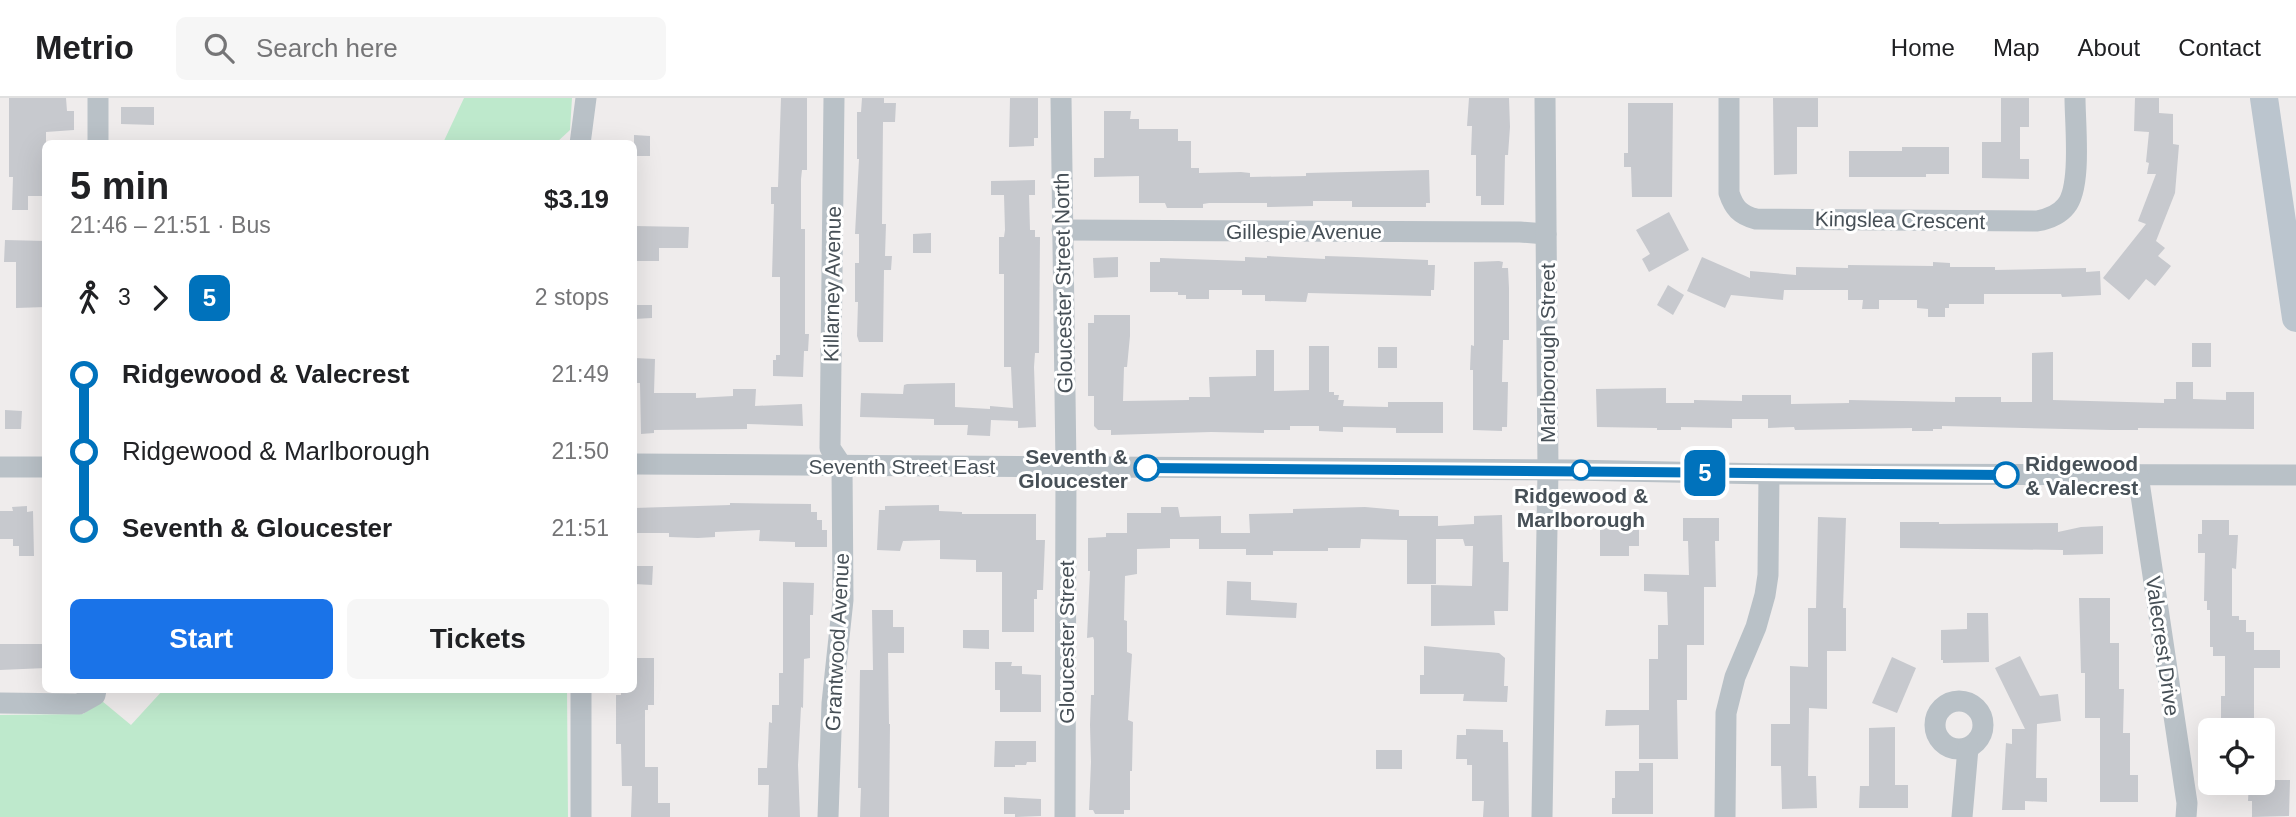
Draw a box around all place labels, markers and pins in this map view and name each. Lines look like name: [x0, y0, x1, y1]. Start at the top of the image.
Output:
place label: Seventh & Gloucester: [1018, 445, 1128, 492]
place label: Ridgewood & Valecrest: [2025, 452, 2138, 499]
marker: Seventh & Gloucester: [1134, 455, 1160, 481]
marker: Ridgewood & Marlborough: [1571, 460, 1591, 480]
marker: Ridgewood & Valecrest: [1993, 462, 2019, 488]
place label: Ridgewood & Marlborough: [1514, 484, 1648, 531]

